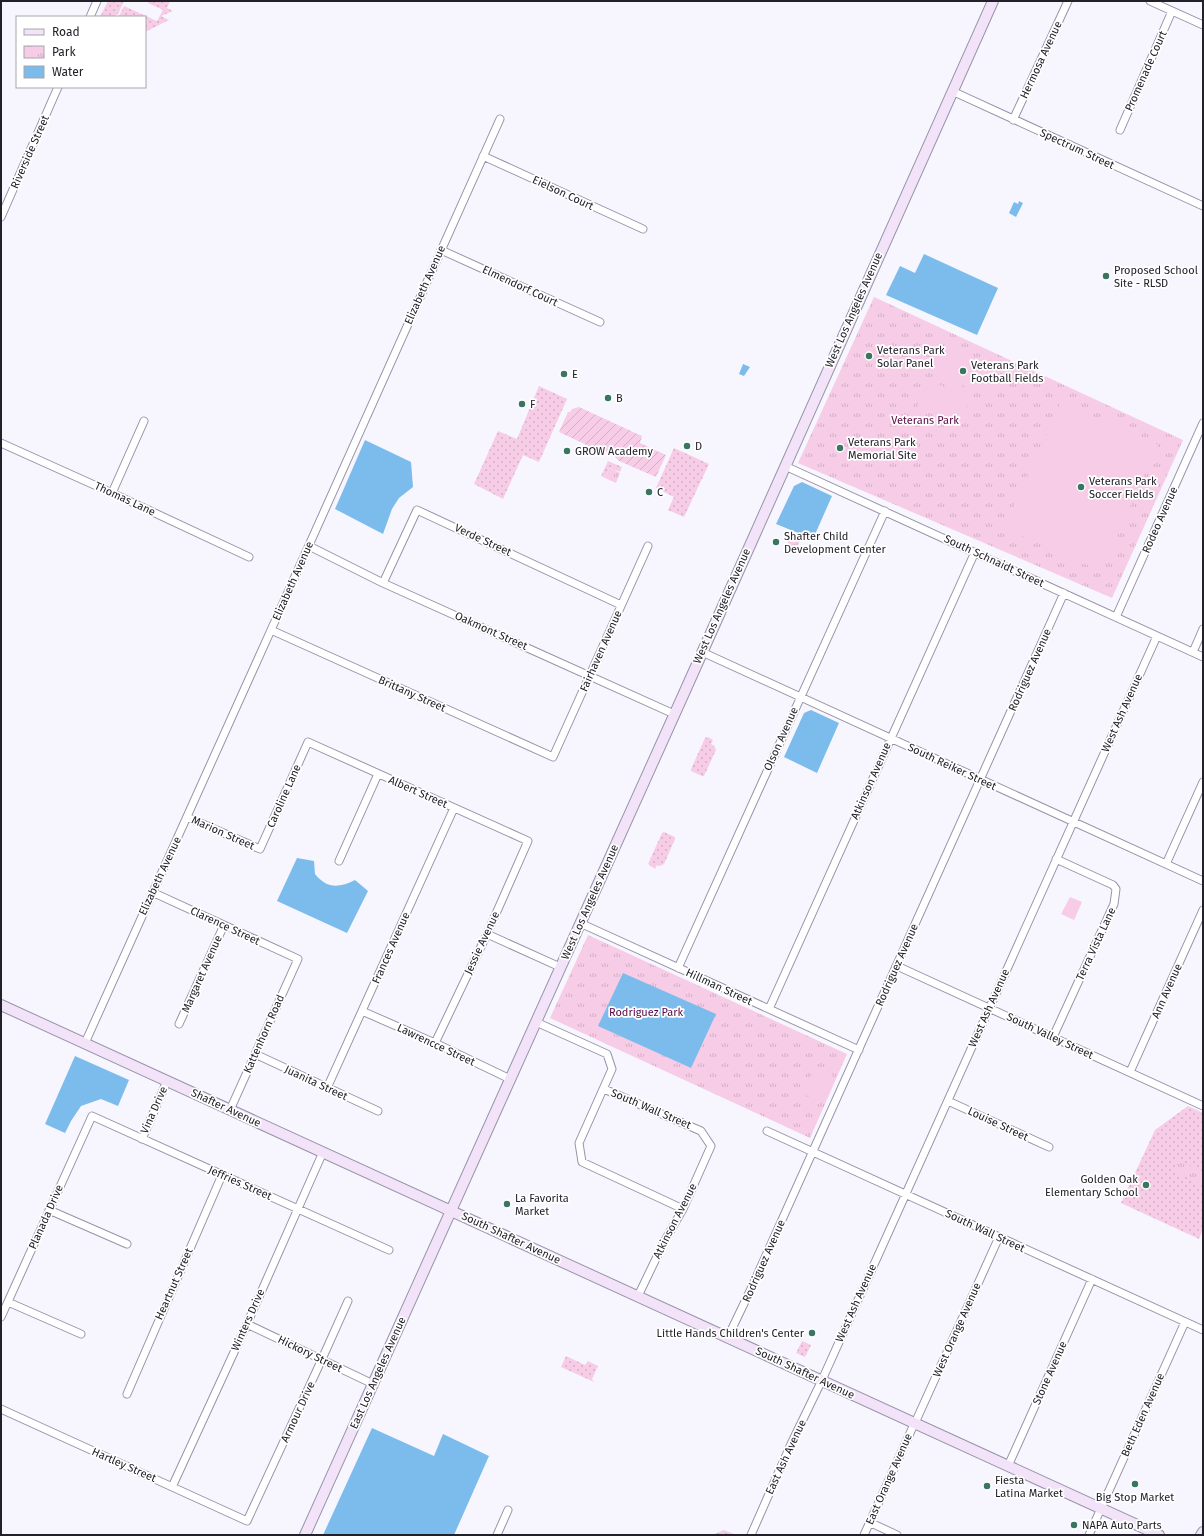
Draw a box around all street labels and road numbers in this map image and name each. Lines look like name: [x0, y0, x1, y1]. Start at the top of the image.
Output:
street label: Hermosa Avenue: [1017, 19, 1065, 101]
street label: Promenade Court: [1122, 29, 1170, 113]
street label: Riverside Street: [8, 113, 52, 191]
street label: Spectrum Street: [1038, 126, 1116, 172]
street label: Eielson Court: [530, 173, 596, 213]
street label: Elizabeth Avenue: [402, 243, 448, 327]
street label: West Los Angeles Avenue: [823, 250, 885, 370]
street label: Elmendorf Court: [480, 263, 560, 309]
street label: Thomas Lane: [92, 479, 158, 519]
street label: Rodeo Avenue: [1140, 485, 1180, 555]
street label: Verde Street: [453, 521, 513, 559]
street label: South Schnaidt Street: [942, 532, 1046, 590]
street label: Elizabeth Avenue: [270, 539, 316, 623]
street label: West Los Angeles Avenue: [691, 546, 753, 666]
street label: Fairhaven Avenue: [577, 608, 625, 694]
street label: Oakmont Street: [453, 609, 529, 653]
street label: Rodriguez Avenue: [1006, 627, 1054, 713]
street label: West Ash Avenue: [1099, 672, 1145, 754]
street label: Brittany Street: [376, 673, 448, 715]
street label: Olson Avenue: [761, 705, 801, 773]
street label: Atkinson Avenue: [848, 740, 894, 822]
street label: South Reiker Street: [906, 741, 998, 793]
street label: Caroline Lane: [264, 762, 304, 830]
street label: Albert Street: [387, 773, 449, 811]
street label: Marion Street: [190, 813, 257, 853]
street label: Elizabeth Avenue: [136, 835, 184, 917]
street label: West Los Angeles Avenue: [559, 842, 621, 962]
street label: Clarence Street: [188, 904, 262, 948]
street label: Terra Vista Lane: [1073, 905, 1119, 983]
street label: Jessie Avenue: [462, 909, 502, 977]
street label: Frances Avenue: [369, 910, 413, 986]
street label: Rodriguez Avenue: [873, 922, 921, 1008]
street label: Margaret Avenue: [179, 933, 225, 1015]
street label: Ann Avenue: [1149, 962, 1185, 1020]
street label: Hillman Street: [684, 966, 754, 1008]
street label: West Ash Avenue: [966, 967, 1012, 1049]
street label: Kattenhorn Road: [241, 993, 287, 1075]
street label: South Valley Street: [1005, 1010, 1095, 1062]
street label: Lawrencce Street: [395, 1021, 477, 1069]
street label: Juanita Street: [282, 1063, 350, 1103]
street label: Vina Drive: [138, 1084, 170, 1136]
street label: Shafter Avenue: [189, 1086, 263, 1130]
street label: South Wall Street: [609, 1086, 693, 1132]
street label: Louise Street: [966, 1104, 1030, 1144]
street label: Jeffries Street: [206, 1163, 274, 1203]
street label: Atkinson Avenue: [650, 1181, 700, 1261]
street label: Planada Drive: [26, 1183, 66, 1251]
street label: South Wall Street: [943, 1207, 1027, 1255]
street label: South Shafter Avenue: [459, 1209, 563, 1267]
street label: Rodriguez Avenue: [740, 1218, 788, 1304]
street label: Heartnut Street: [152, 1246, 196, 1322]
street label: West Ash Avenue: [833, 1262, 879, 1344]
street label: West Orange Avenue: [930, 1281, 984, 1379]
street label: Winters Drive: [229, 1287, 267, 1353]
street label: East Los Angeles Avenue: [347, 1315, 409, 1431]
street label: Hickory Street: [276, 1333, 344, 1375]
street label: Stone Avenue: [1030, 1339, 1070, 1407]
street label: South Shafter Avenue: [753, 1344, 857, 1402]
street label: Beth Eden Avenue: [1119, 1371, 1167, 1459]
street label: Armour Drive: [278, 1379, 318, 1445]
street label: East Ash Avenue: [763, 1418, 809, 1496]
street label: East Orange Avenue: [863, 1431, 915, 1527]
street label: Hartley Street: [90, 1445, 158, 1485]

